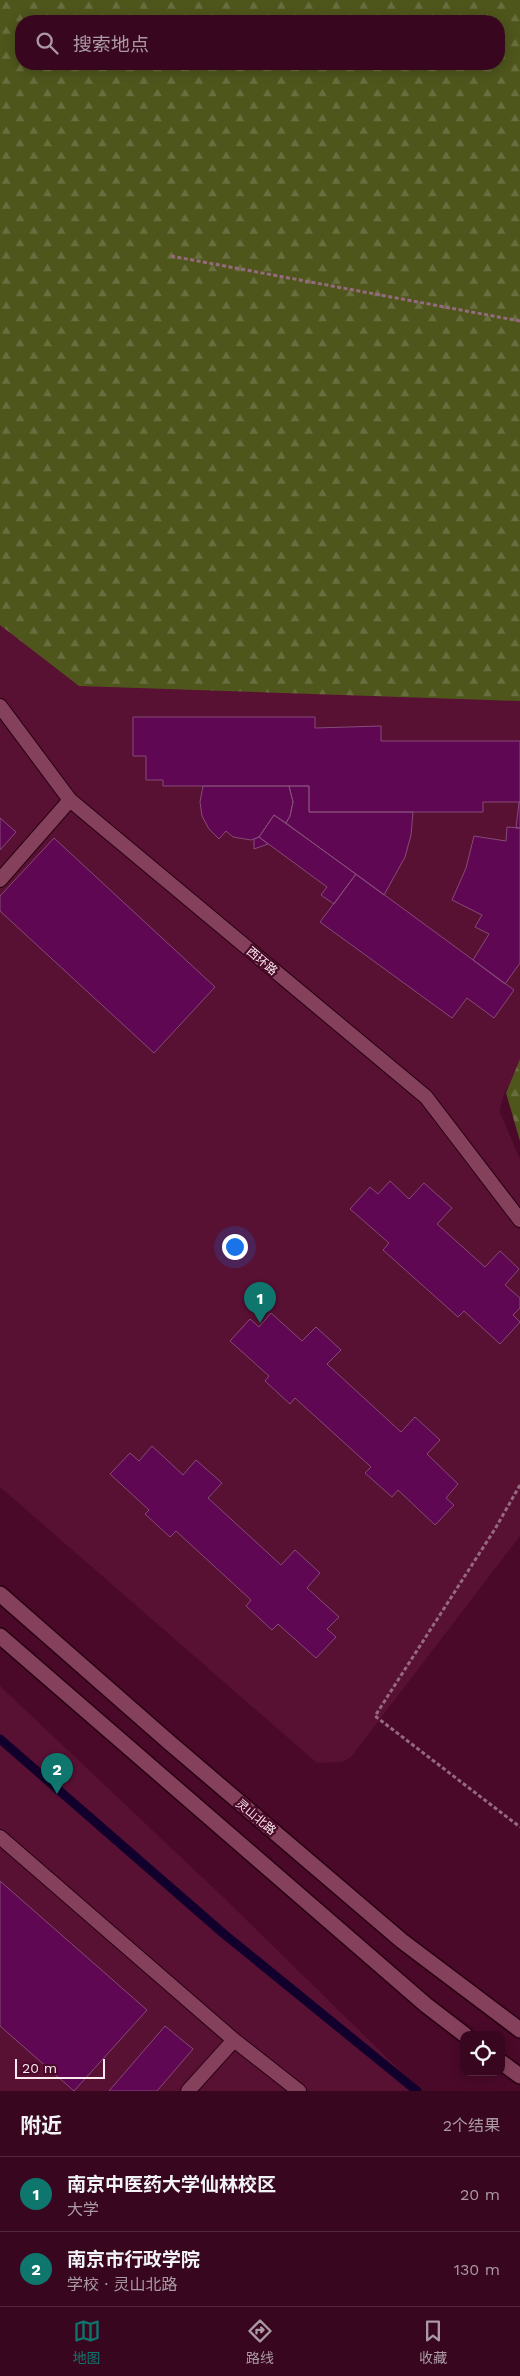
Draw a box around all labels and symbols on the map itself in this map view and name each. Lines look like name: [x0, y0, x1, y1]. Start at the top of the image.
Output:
street label: 西环路: [244, 944, 280, 978]
your location: [222, 1234, 248, 1260]
pin: 1: [244, 1282, 276, 1323]
pin: 2: [41, 1753, 73, 1794]
street label: 灵山北路: [233, 1796, 279, 1838]
scale bar: [15, 2056, 105, 2079]

